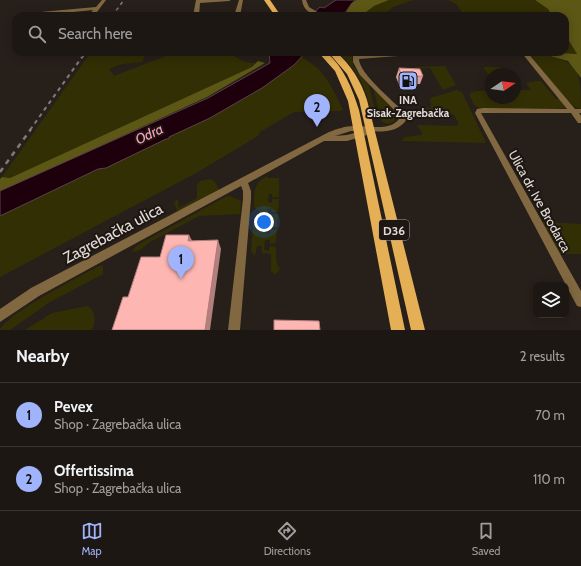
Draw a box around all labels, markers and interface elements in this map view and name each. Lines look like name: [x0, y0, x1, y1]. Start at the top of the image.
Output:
search box: [12, 12, 569, 56]
icon: search: [26, 23, 48, 45]
text: Search here: [58, 25, 133, 43]
north arrow: [485, 68, 521, 104]
fuel station icon: INA Sisak-Zagrebačka: [397, 70, 419, 92]
place label: INA Sisak-Zagrebačka: [367, 93, 450, 120]
pin: 2: [304, 94, 330, 127]
water label: Odra: [132, 120, 166, 148]
street label: Ulica dr. Ive Brodarca: [505, 147, 575, 255]
street label: Zagrebačka ulica: [60, 199, 166, 267]
your location: [254, 212, 274, 232]
road number: D36: [379, 220, 409, 240]
pin: 1: [168, 246, 194, 279]
map controls: [533, 282, 569, 318]
button: layers: [533, 282, 569, 318]
text: Nearby: [16, 346, 69, 366]
text: 2 results: [520, 348, 565, 364]
text: Pevex: [54, 398, 93, 416]
text: 1: [27, 407, 31, 423]
text: 70 m: [535, 407, 565, 423]
text: Shop · Zagrebačka ulica: [54, 416, 181, 432]
text: Offertissima: [54, 462, 134, 480]
text: 2: [26, 471, 32, 487]
text: 110 m: [533, 471, 565, 487]
text: Shop · Zagrebačka ulica: [54, 480, 181, 496]
tab: Map: [81, 520, 103, 558]
tab: Directions: [264, 520, 311, 558]
tab: Saved: [472, 520, 500, 558]

